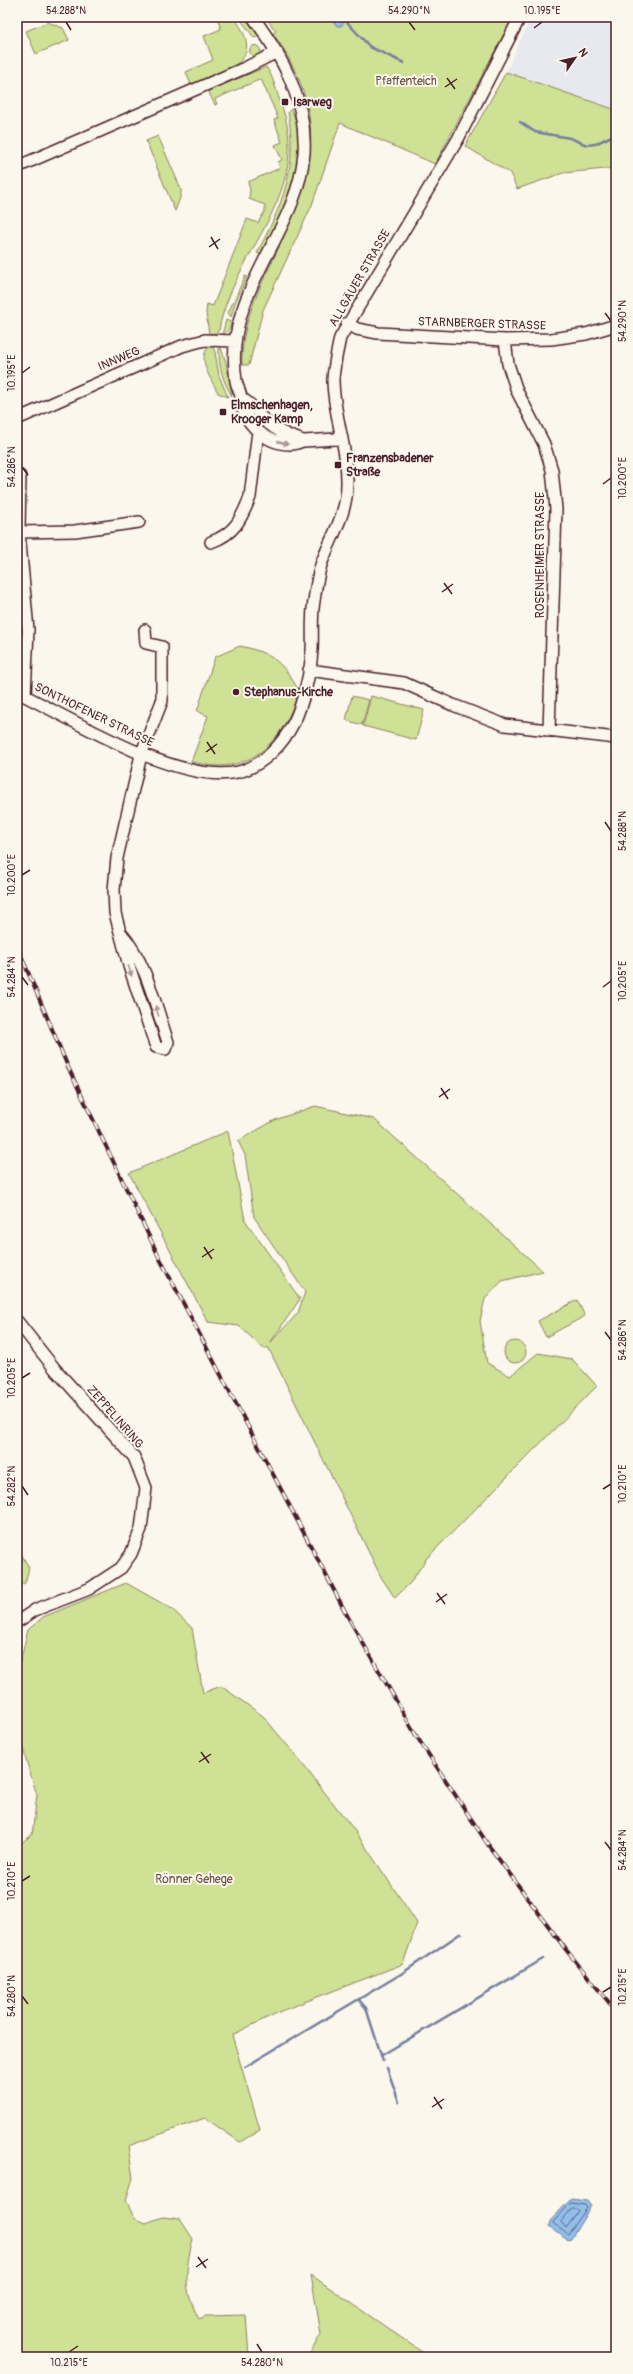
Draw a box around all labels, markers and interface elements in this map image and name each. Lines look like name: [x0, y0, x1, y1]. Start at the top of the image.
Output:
text: 54.288°N: [46, 5, 86, 17]
text: 54.290°N: [388, 5, 430, 17]
text: 10.195°E: [524, 5, 561, 17]
north arrow: [555, 38, 595, 78]
text: N: [575, 46, 591, 60]
park label: Pfaffenteich: [375, 74, 437, 89]
place label: Isarweg: [293, 95, 332, 110]
marker: Isarweg: [280, 97, 290, 107]
street label: ALLGÄUER STRASSE: [325, 226, 394, 329]
text: 54.290°N: [617, 300, 629, 342]
street label: STARNBERGER STRASSE: [418, 314, 546, 334]
street label: INNWEG: [96, 343, 142, 375]
text: 10.195°E: [6, 355, 18, 392]
place label: Elmschenhagen, Krooger Kamp: [231, 398, 313, 427]
marker: Elmschenhagen, Krooger Kamp: [218, 407, 228, 417]
one-way arrow: [276, 440, 289, 446]
text: 54.286°N: [6, 446, 18, 488]
place label: Franzensbadener Straße: [346, 451, 434, 480]
text: 10.200°E: [617, 457, 629, 499]
marker: Franzensbadener Straße: [333, 460, 343, 470]
street label: ROSENHEIMER STRASSE: [533, 492, 548, 618]
street label: SONTHOFENER STRASSE: [32, 680, 156, 750]
place label: Stephanus-Kirche: [244, 685, 334, 700]
marker: Stephanus-Kirche: [231, 687, 241, 697]
text: 54.288°N: [617, 811, 629, 851]
text: 10.200°E: [6, 854, 18, 896]
text: 54.284°N: [6, 956, 18, 997]
text: 10.205°E: [617, 961, 629, 1001]
one-way arrow: [127, 965, 133, 977]
one-way arrow: [154, 1004, 160, 1016]
text: 54.286°N: [617, 1319, 629, 1361]
text: 10.205°E: [6, 1358, 18, 1398]
street label: ZEPPELINRING: [84, 1382, 146, 1452]
text: 54.282°N: [6, 1465, 18, 1506]
text: 10.210°E: [617, 1465, 629, 1503]
text: 54.284°N: [617, 1829, 629, 1870]
text: 10.210°E: [6, 1862, 18, 1900]
park label: Rönner Gehege: [155, 1872, 233, 1887]
text: 10.215°E: [617, 1968, 629, 2006]
text: 54.280°N: [6, 1975, 18, 2017]
text: 10.215°E: [50, 2357, 88, 2369]
text: 54.280°N: [241, 2357, 283, 2369]

